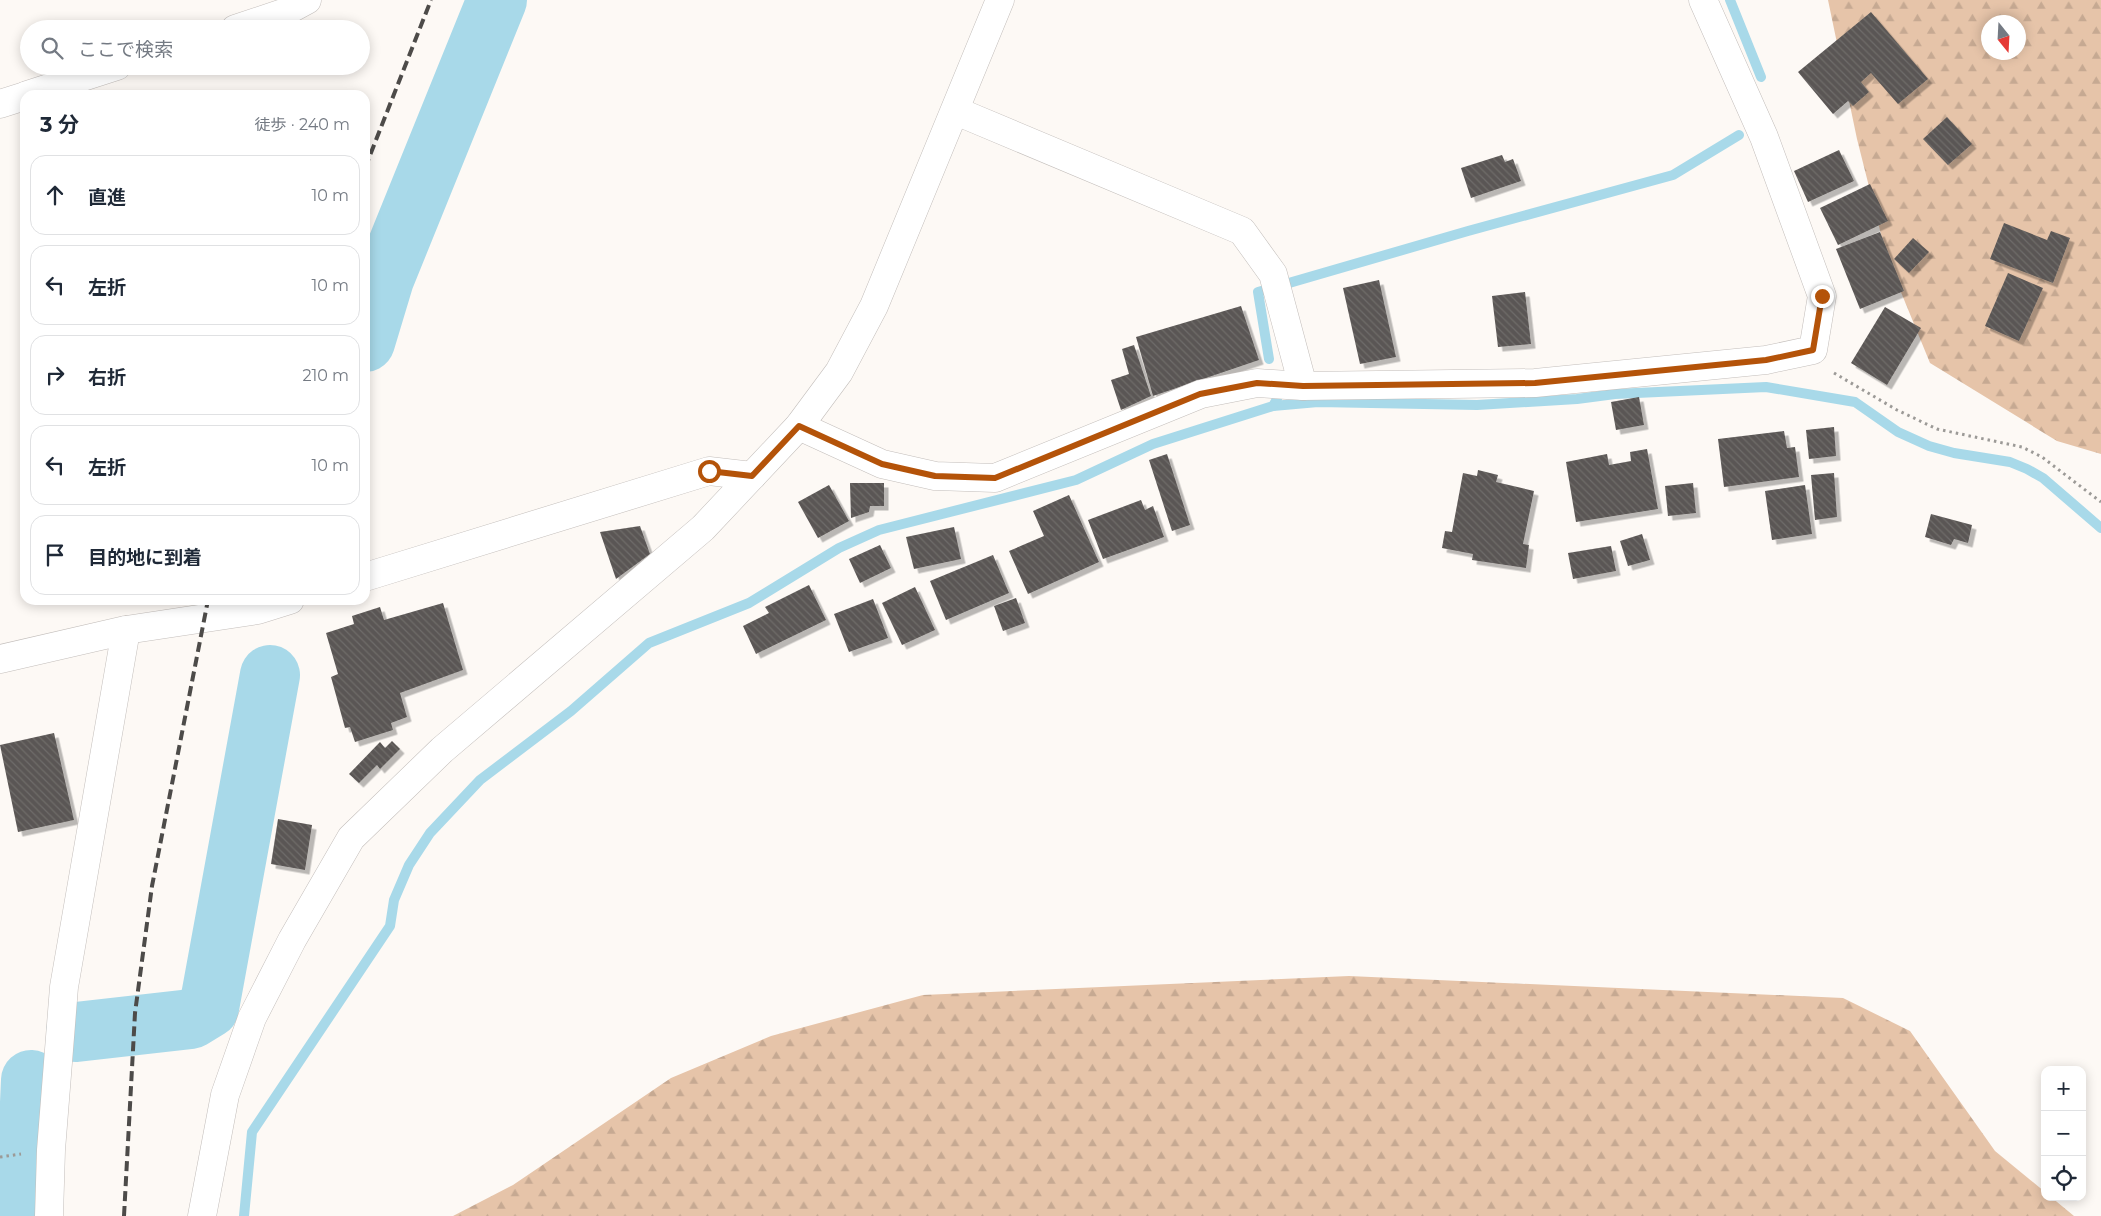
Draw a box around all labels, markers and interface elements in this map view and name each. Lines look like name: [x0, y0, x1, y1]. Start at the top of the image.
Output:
north arrow: [1981, 15, 2026, 60]
search box: [20, 20, 370, 75]
icon: search: [38, 34, 66, 62]
text: ここで検索: [78, 38, 173, 61]
text: 3 分: [40, 112, 79, 137]
text: 徒歩 · 240 m: [255, 115, 350, 134]
icon: ahead: [41, 181, 69, 209]
text: 直進: [88, 186, 126, 209]
text: 10 m: [311, 186, 349, 205]
icon: left: [41, 271, 69, 299]
text: 左折: [88, 276, 126, 299]
text: 10 m: [311, 276, 349, 295]
route end: [1811, 285, 1834, 308]
icon: right: [41, 361, 69, 389]
text: 右折: [88, 366, 126, 389]
text: 210 m: [302, 366, 349, 385]
icon: left: [41, 451, 69, 479]
text: 左折: [88, 456, 126, 479]
text: 10 m: [311, 456, 349, 475]
route start: [698, 460, 721, 483]
icon: arrive: [41, 541, 69, 569]
text: 目的地に到着: [88, 546, 202, 569]
map controls: [2041, 1066, 2086, 1201]
button: +: [2041, 1066, 2086, 1111]
button: −: [2041, 1111, 2086, 1156]
button: locate: [2041, 1156, 2086, 1201]

